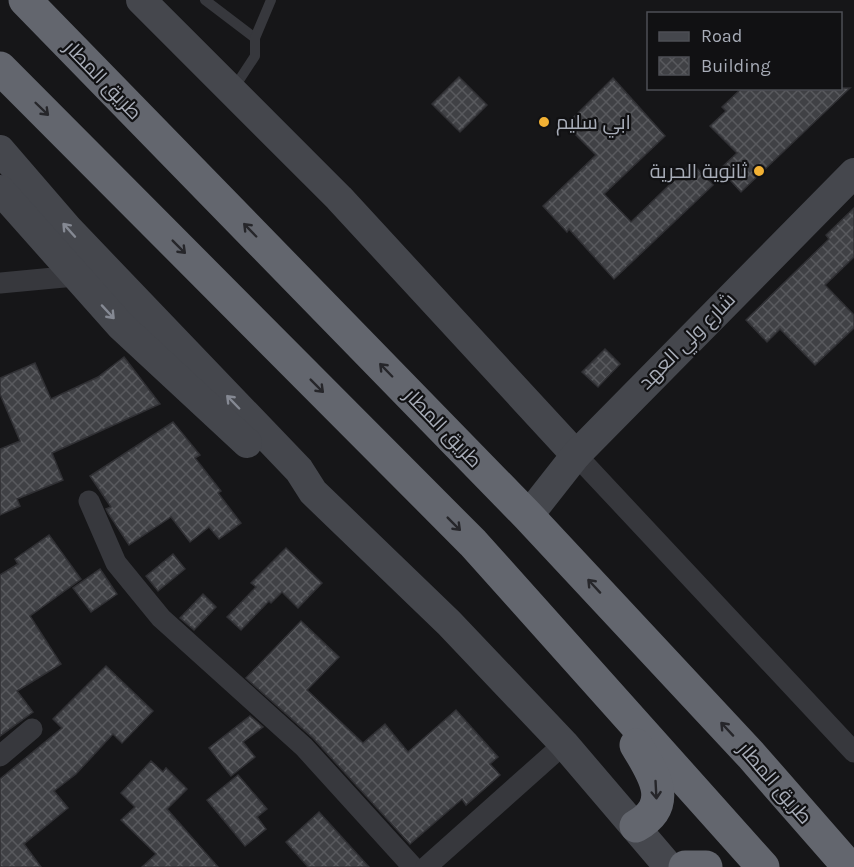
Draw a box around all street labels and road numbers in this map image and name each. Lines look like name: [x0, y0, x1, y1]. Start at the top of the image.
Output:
street label: طريق المطار: [58, 35, 146, 125]
street label: شارع ولي العهد: [634, 288, 743, 397]
street label: طريق المطار: [398, 383, 486, 473]
street label: طريق المطار: [732, 737, 817, 829]

